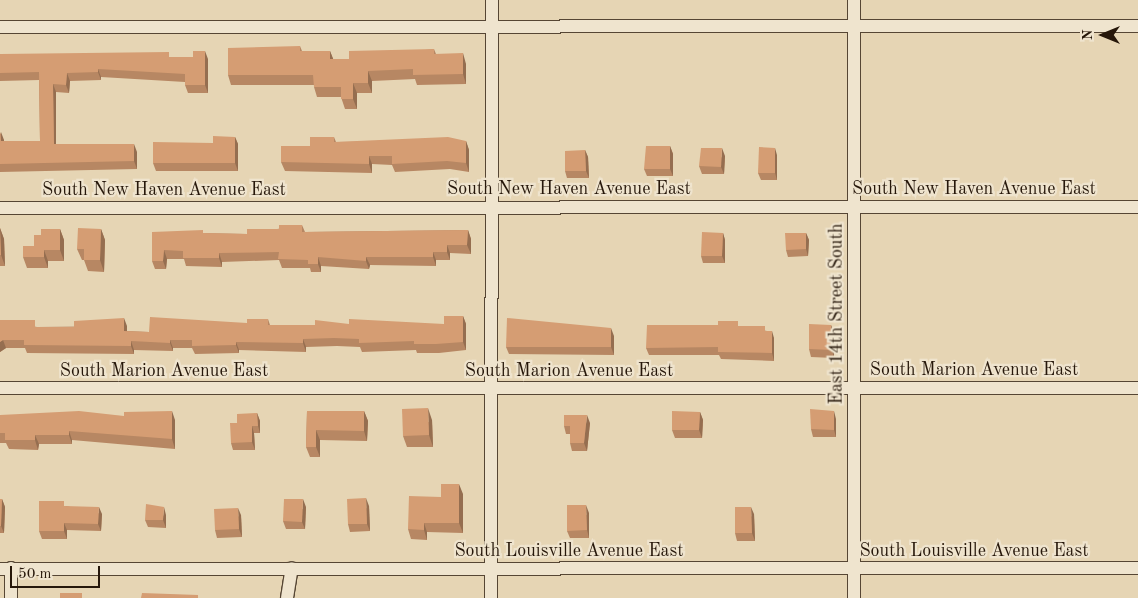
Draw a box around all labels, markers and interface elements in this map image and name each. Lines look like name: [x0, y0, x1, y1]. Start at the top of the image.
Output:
north arrow: [1078, 10, 1128, 60]
text: N: [1081, 30, 1095, 40]
street label: South New Haven Avenue East: [447, 178, 691, 200]
street label: South New Haven Avenue East: [852, 178, 1096, 200]
street label: South New Haven Avenue East: [42, 179, 286, 201]
street label: East 14th Street South: [826, 223, 848, 405]
street label: South Marion Avenue East: [870, 359, 1078, 381]
street label: South Marion Avenue East: [60, 360, 268, 382]
street label: South Marion Avenue East: [465, 360, 673, 382]
street label: South Louisville Avenue East: [454, 540, 684, 562]
street label: South Louisville Avenue East: [859, 540, 1089, 562]
scale bar: [12, 556, 102, 588]
text: 50 m: [18, 567, 52, 582]

